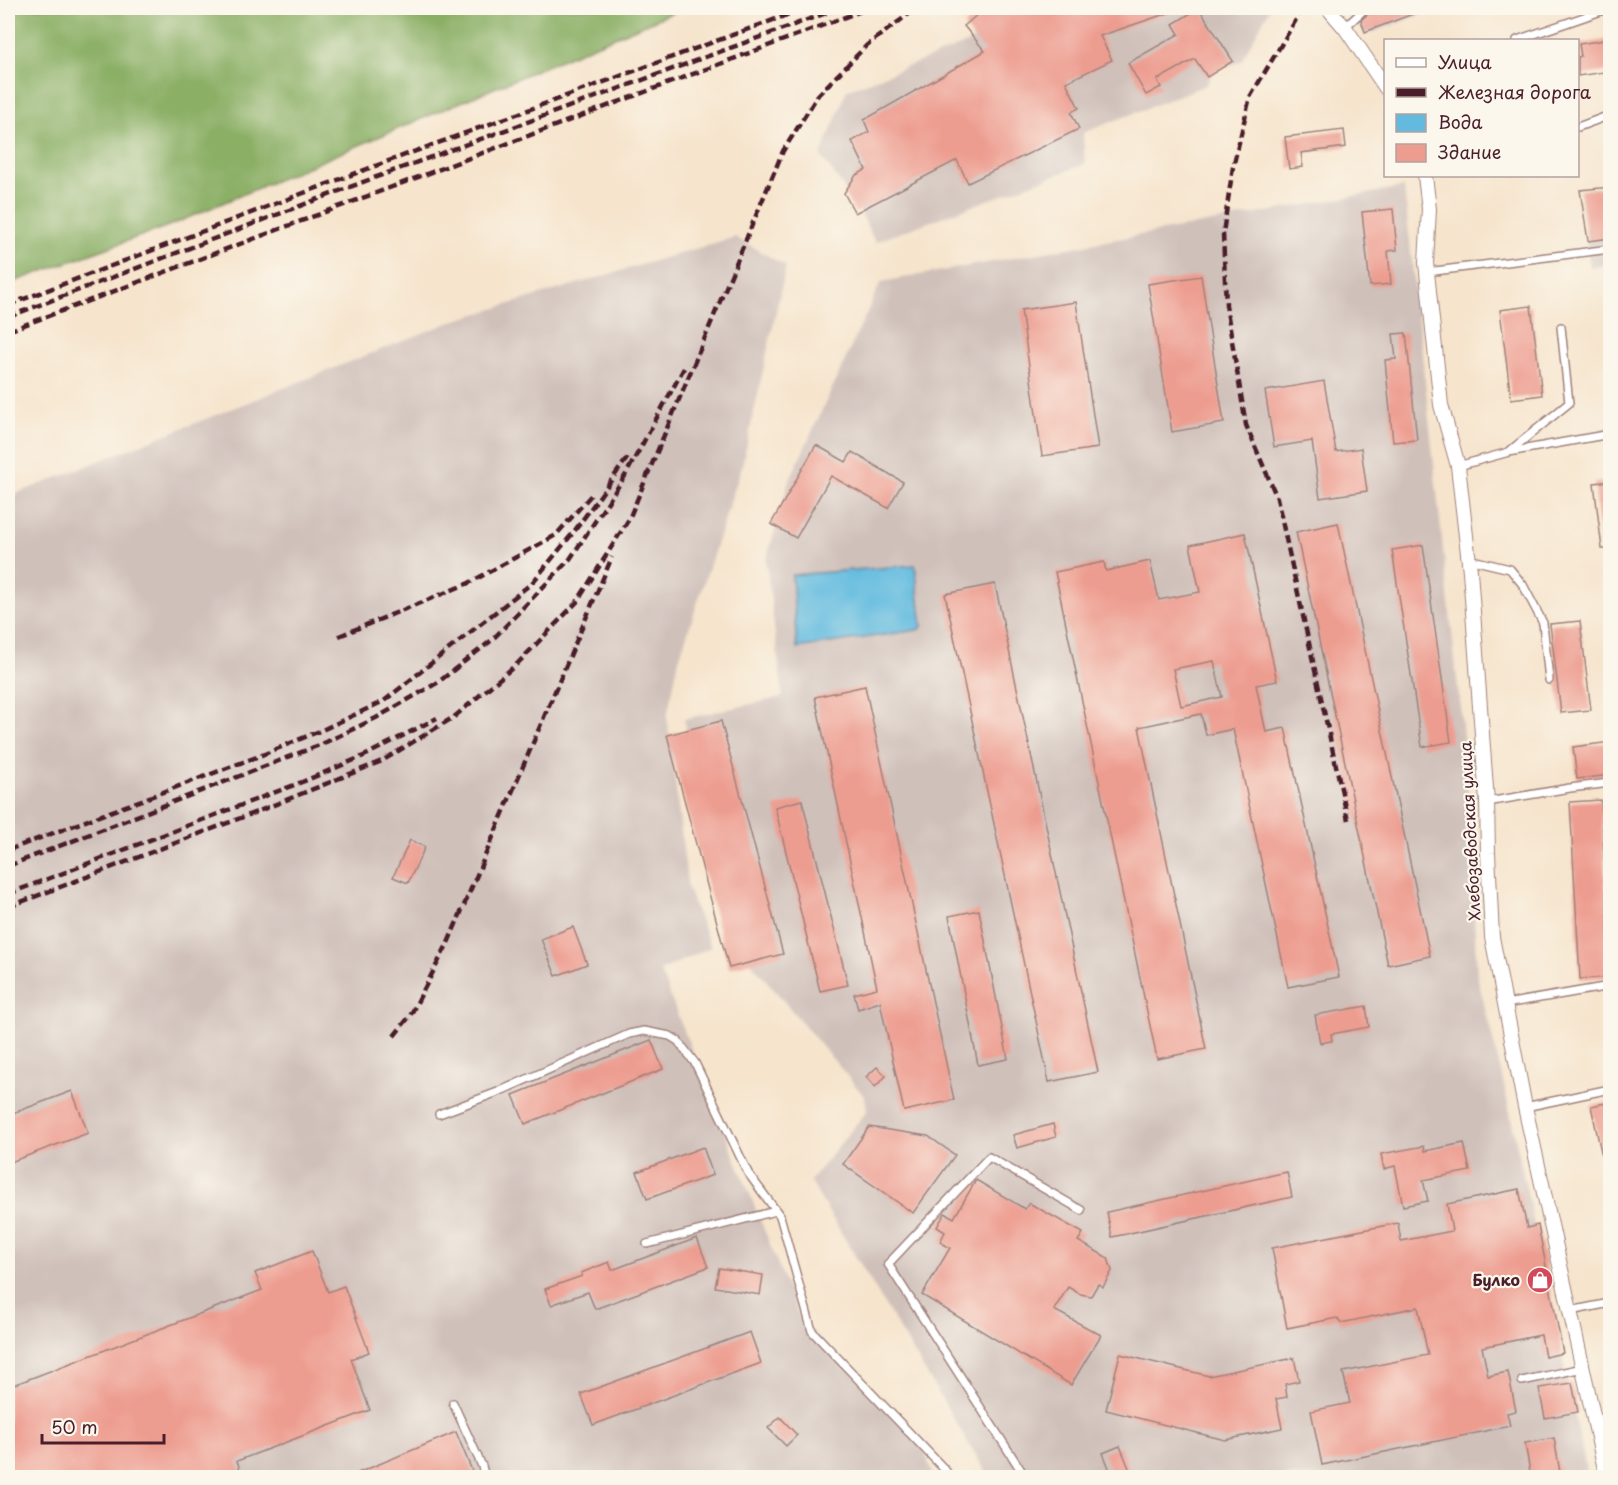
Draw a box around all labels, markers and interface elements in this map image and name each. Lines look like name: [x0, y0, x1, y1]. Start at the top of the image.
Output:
legend: [1384, 39, 1579, 177]
text: Улица: [1438, 48, 1492, 75]
text: Железная дорога: [1438, 78, 1592, 105]
text: Вода: [1438, 108, 1483, 135]
text: Здание: [1438, 138, 1501, 165]
street label: Хлебозаводская улица: [1452, 741, 1486, 921]
shop icon: Булко: [1525, 1265, 1555, 1295]
place label: Булко: [1472, 1267, 1520, 1291]
scale bar: [42, 1407, 164, 1445]
text: 50 m: [51, 1413, 98, 1440]

